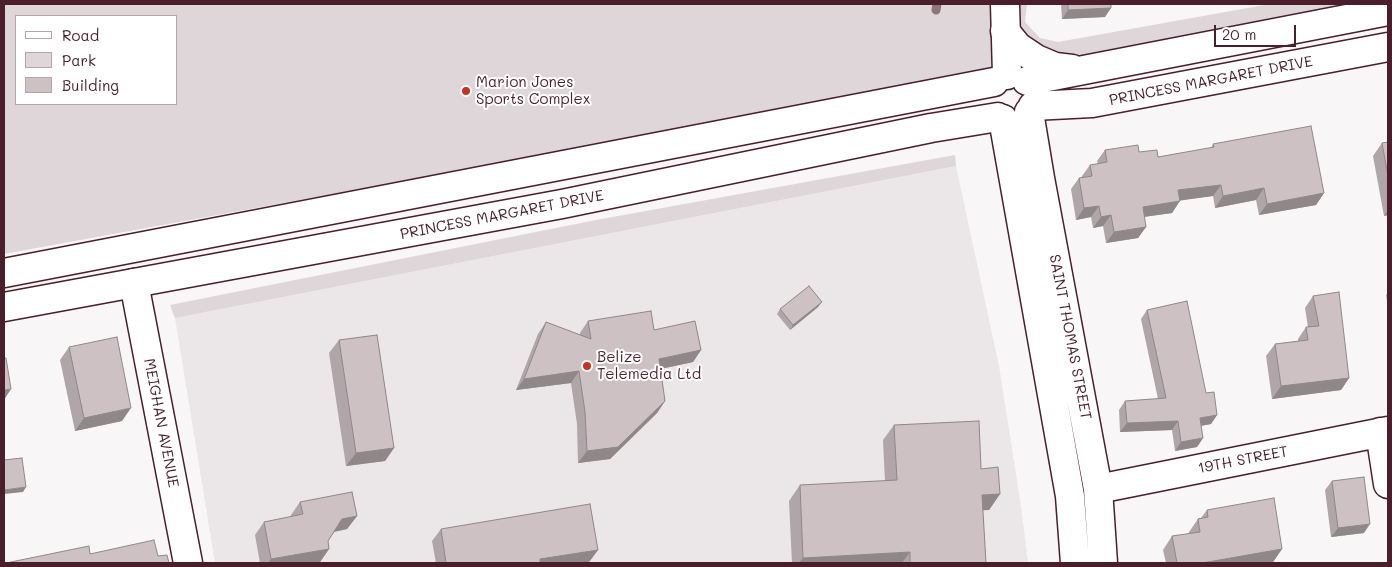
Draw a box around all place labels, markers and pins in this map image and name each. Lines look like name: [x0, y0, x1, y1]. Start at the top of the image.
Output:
place label: Marion Jones Sports Complex: [476, 73, 590, 108]
marker: Marion Jones Sports Complex: [460, 85, 472, 97]
place label: Belize Telemedia Ltd: [597, 348, 701, 383]
marker: Belize Telemedia Ltd: [581, 360, 593, 372]

